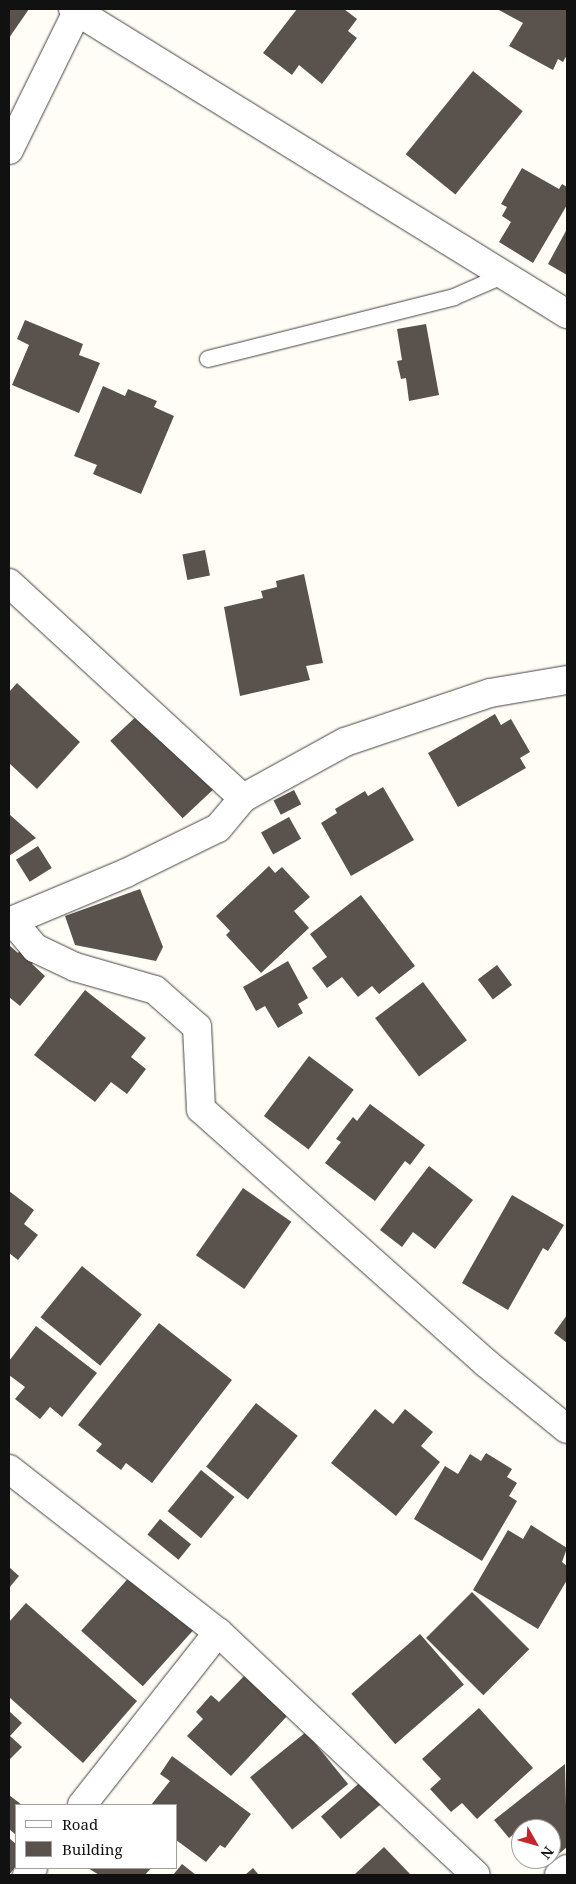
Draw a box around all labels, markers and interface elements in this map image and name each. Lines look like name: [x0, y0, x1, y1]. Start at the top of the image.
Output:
legend: [15, 1804, 178, 1869]
text: Road: [62, 1814, 98, 1834]
north arrow: [511, 1819, 561, 1869]
text: Building: [62, 1839, 123, 1859]
text: N: [537, 1843, 558, 1863]

